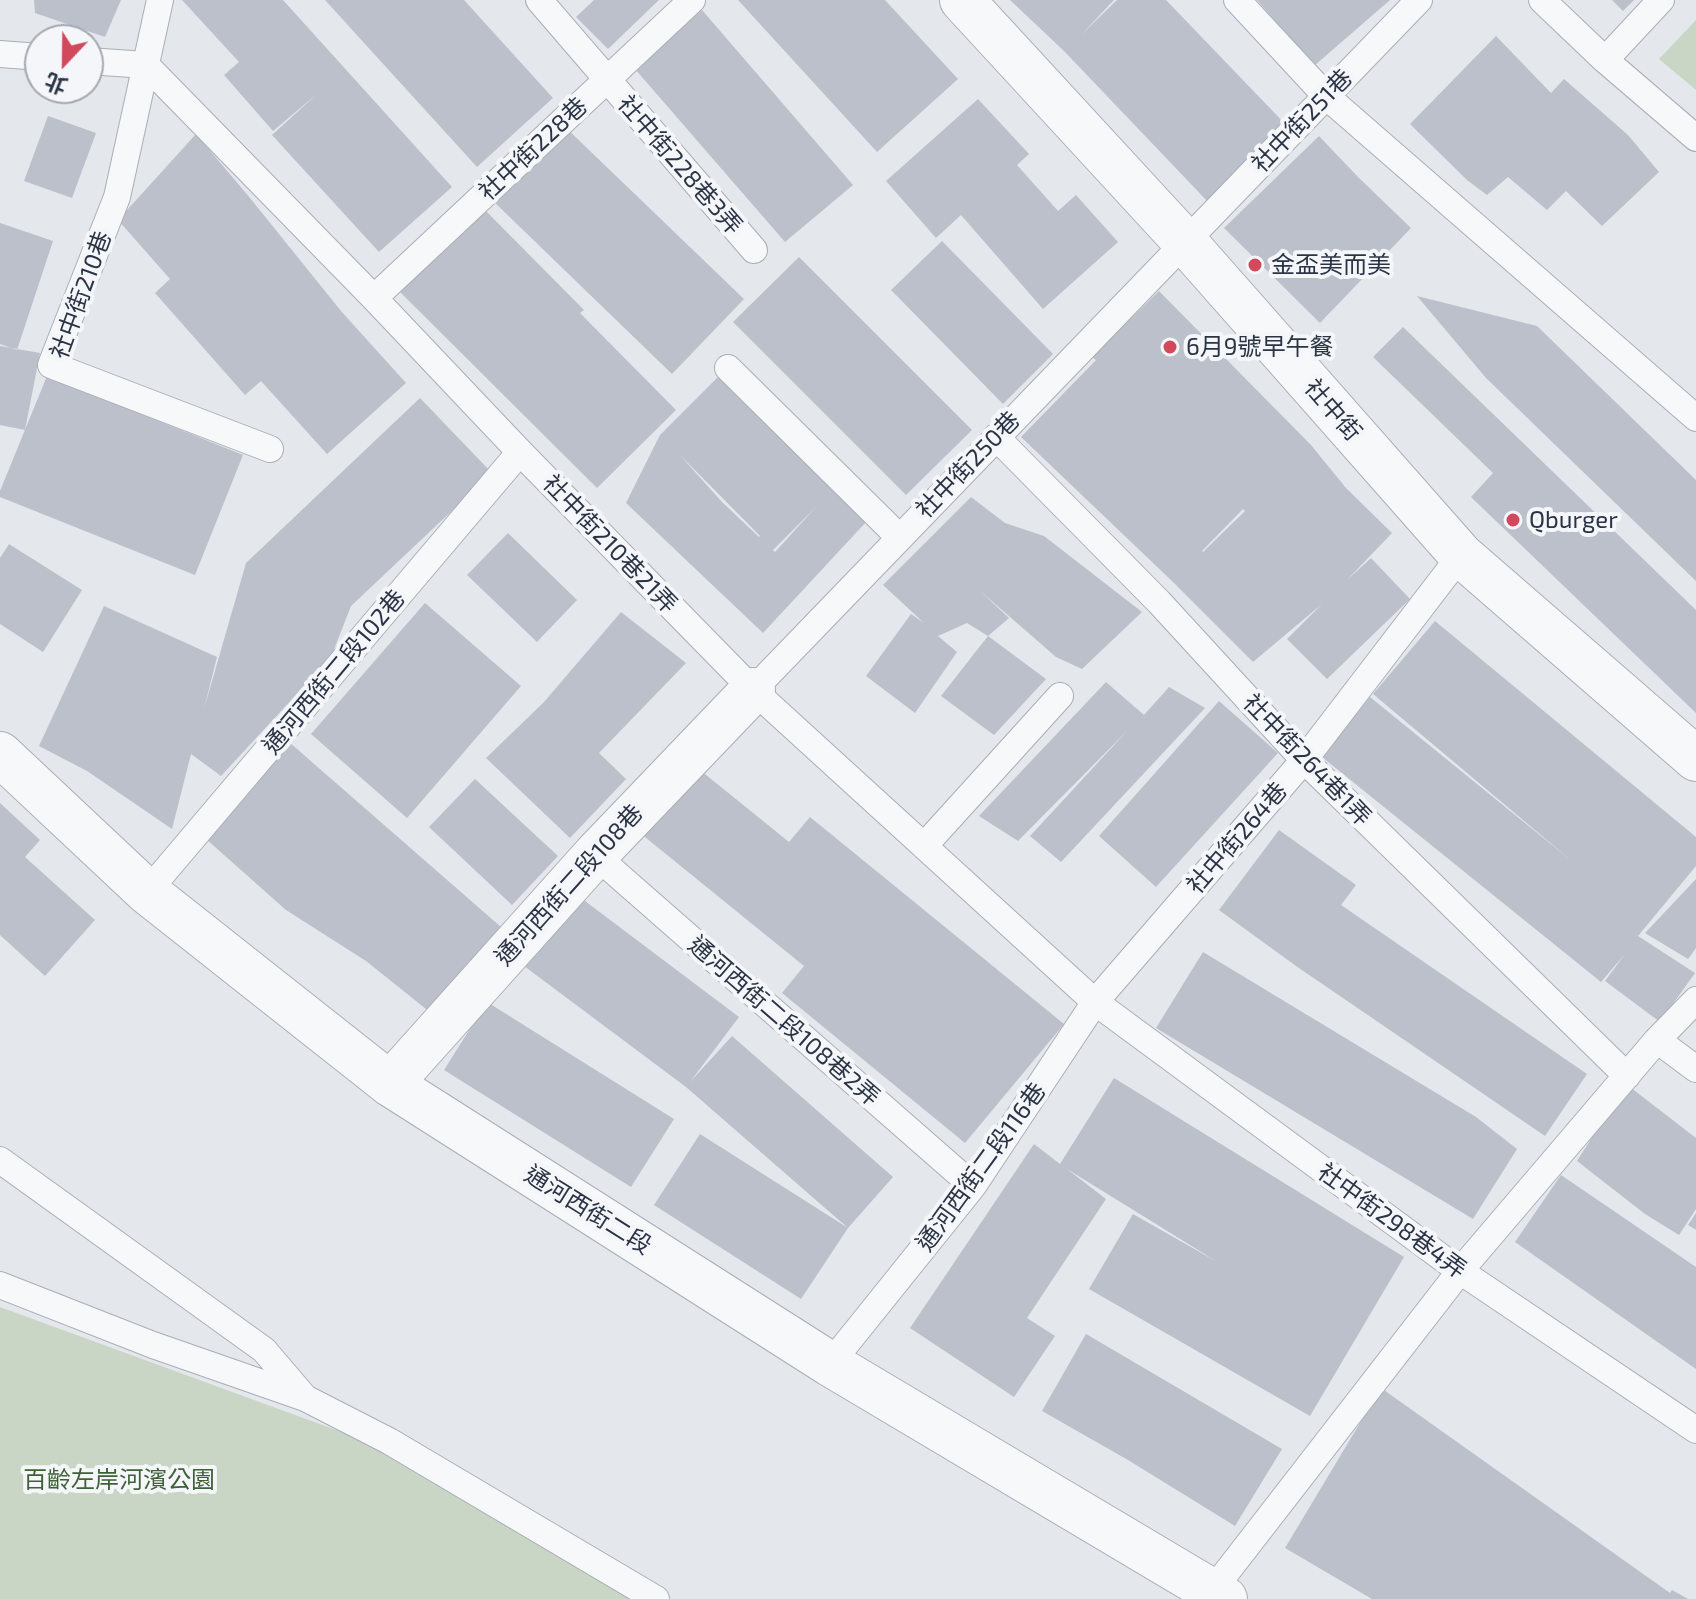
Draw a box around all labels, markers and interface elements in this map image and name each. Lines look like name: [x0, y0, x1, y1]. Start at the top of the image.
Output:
north arrow: [24, 24, 104, 104]
street label: 社中街251巷: [1246, 64, 1358, 178]
text: 北: [41, 68, 71, 101]
street label: 社中街228巷3弄: [612, 90, 748, 240]
street label: 社中街228巷: [473, 92, 593, 206]
street label: 社中街210巷: [45, 227, 117, 363]
place label: 金盃美而美: [1271, 251, 1391, 279]
marker: 金盃美而美: [1246, 256, 1264, 274]
place label: 6月9號早午餐: [1186, 333, 1333, 361]
marker: 6月9號早午餐: [1161, 338, 1179, 356]
street label: 社中街: [1299, 373, 1367, 447]
street label: 社中街250巷: [910, 406, 1026, 524]
street label: 社中街210巷21弄: [537, 469, 683, 619]
place label: Qburger: [1529, 506, 1618, 534]
marker: Qburger: [1504, 511, 1522, 529]
street label: 通河西街二段102巷: [257, 584, 411, 760]
street label: 社中街264巷1弄: [1237, 688, 1377, 832]
street label: 社中街264巷: [1181, 776, 1293, 900]
street label: 通河西街二段108巷: [489, 799, 649, 971]
street label: 通河西街二段108巷2弄: [682, 930, 886, 1112]
street label: 通河西街二段116巷: [910, 1077, 1052, 1257]
street label: 社中街298巷4弄: [1312, 1157, 1472, 1285]
street label: 通河西街二段: [519, 1160, 657, 1260]
park label: 百齡左岸河濱公園: [23, 1466, 215, 1494]

